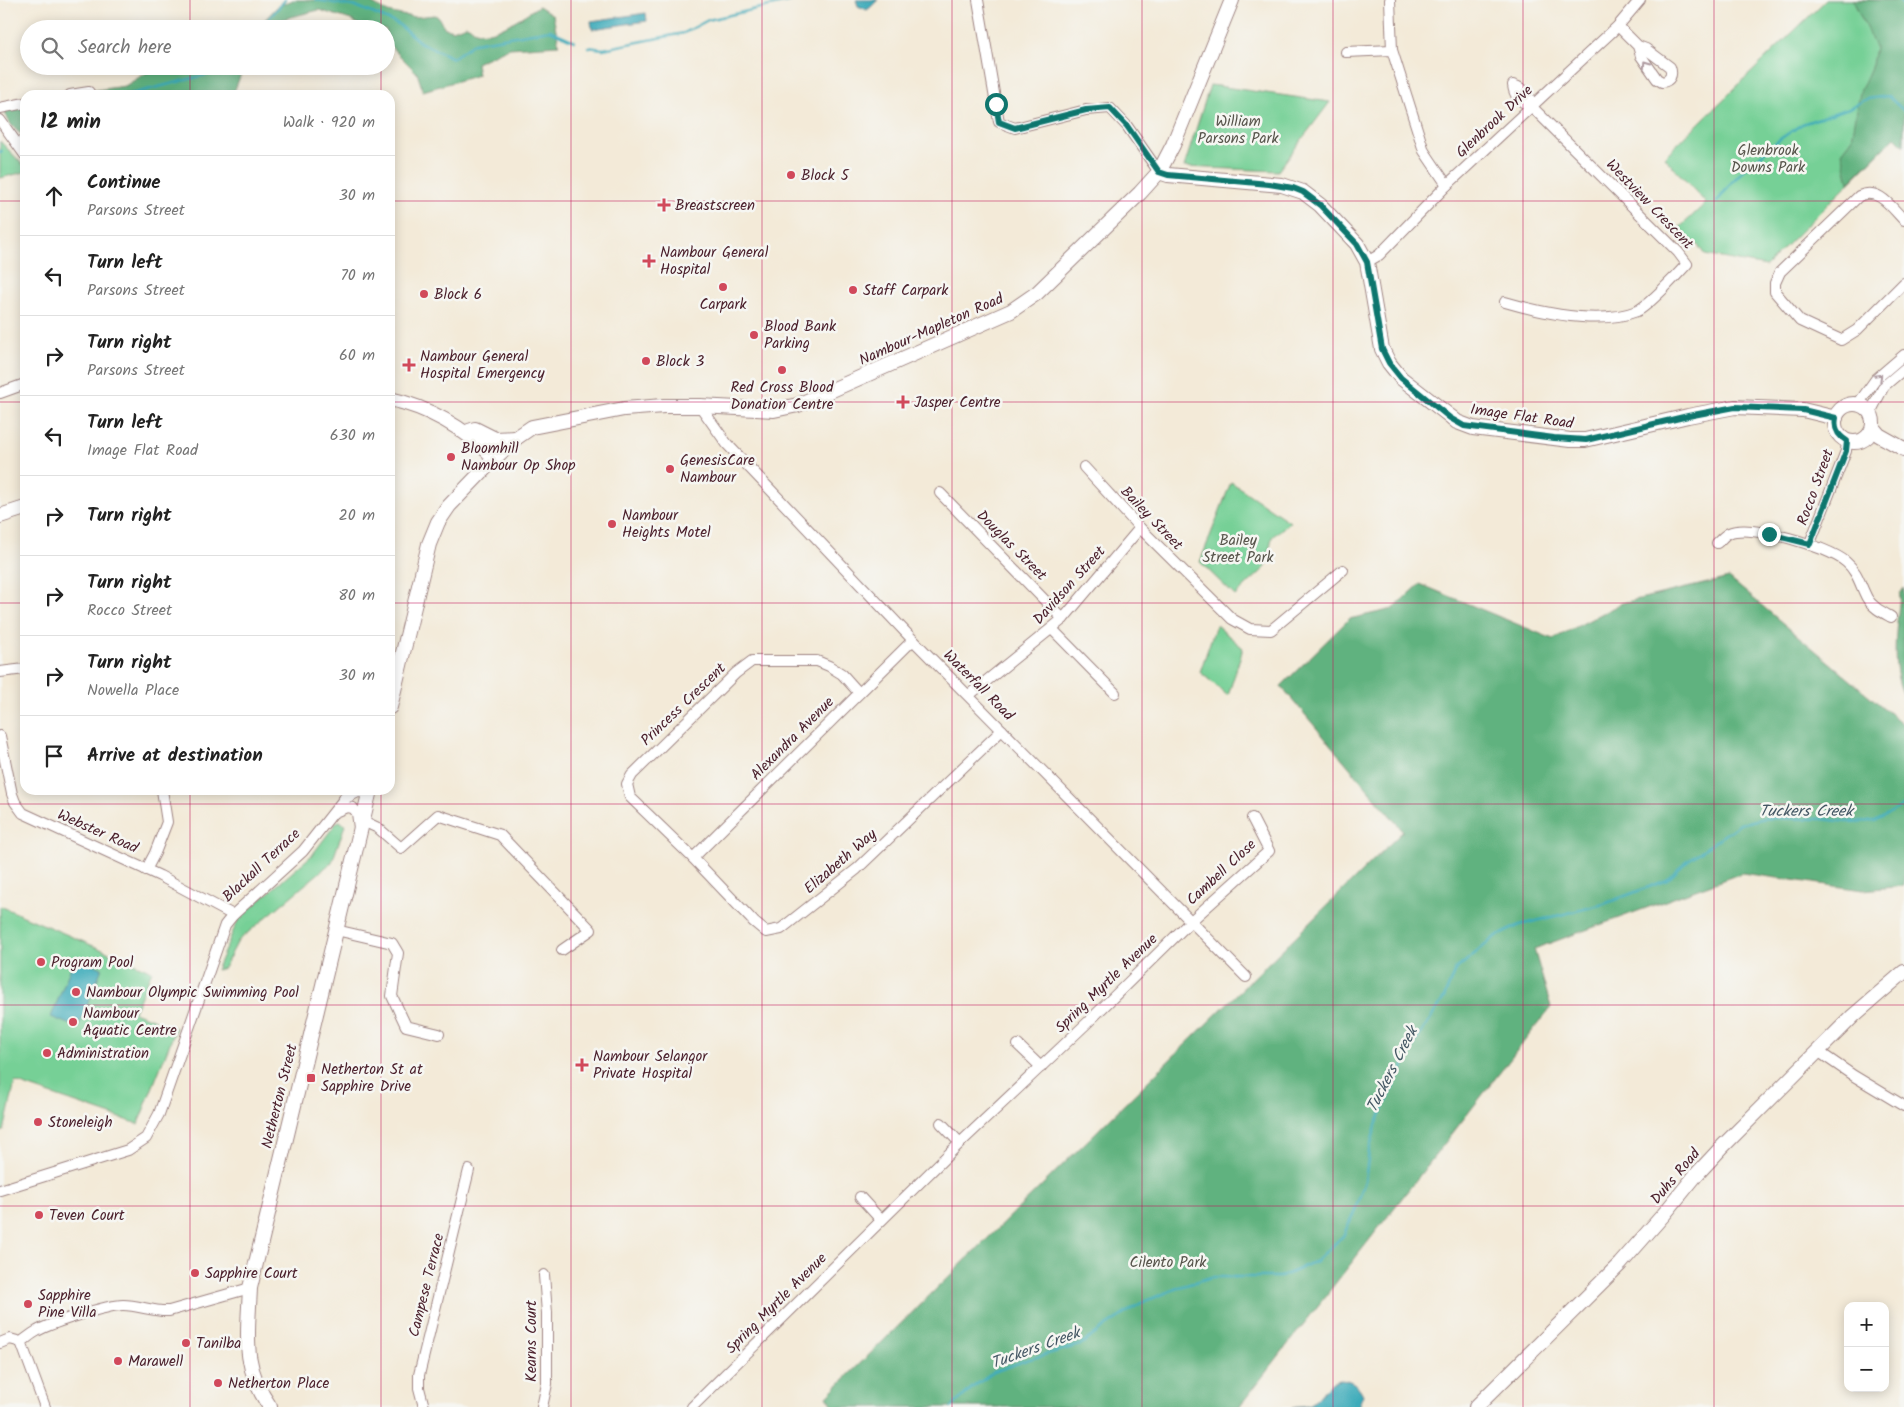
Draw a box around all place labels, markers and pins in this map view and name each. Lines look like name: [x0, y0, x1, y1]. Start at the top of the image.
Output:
place label: Block 5: [801, 164, 850, 188]
marker: Block 5: [785, 169, 797, 181]
place label: Breastscreen: [675, 194, 755, 218]
marker: Breastscreen: [657, 198, 671, 212]
place label: Nambour General Hospital: [660, 241, 769, 282]
marker: Nambour General Hospital: [642, 254, 656, 268]
place label: Staff Carpark: [863, 279, 949, 303]
marker: Carpark: [717, 281, 729, 293]
place label: Block 6: [434, 283, 482, 307]
marker: Staff Carpark: [847, 284, 859, 296]
marker: Block 6: [418, 288, 430, 300]
place label: Carpark: [699, 293, 748, 317]
place label: Blood Bank Parking: [764, 315, 837, 356]
marker: Blood Bank Parking: [748, 329, 760, 341]
place label: Nambour General Hospital Emergency: [420, 345, 545, 386]
place label: Block 3: [656, 350, 705, 374]
marker: Block 3: [640, 355, 652, 367]
marker: Nambour General Hospital Emergency: [402, 358, 416, 372]
marker: Red Cross Blood Donation Centre: [776, 364, 788, 376]
place label: Red Cross Blood Donation Centre: [731, 376, 834, 417]
place label: Jasper Centre: [914, 391, 1001, 415]
marker: Jasper Centre: [896, 395, 910, 409]
place label: Bloomhill Nambour Op Shop: [461, 437, 575, 478]
place label: GenesisCare Nambour: [680, 449, 755, 490]
marker: Bloomhill Nambour Op Shop: [445, 451, 457, 463]
marker: GenesisCare Nambour: [664, 463, 676, 475]
place label: Nambour Heights Motel: [622, 504, 711, 545]
marker: Nambour Heights Motel: [606, 518, 618, 530]
place label: Program Pool: [51, 951, 134, 975]
marker: Program Pool: [35, 956, 47, 968]
place label: Nambour Olympic Swimming Pool: [86, 981, 299, 1005]
marker: Nambour Olympic Swimming Pool: [70, 986, 82, 998]
place label: Nambour Aquatic Centre: [83, 1002, 177, 1043]
marker: Nambour Aquatic Centre: [67, 1016, 79, 1028]
place label: Administration: [57, 1042, 149, 1066]
place label: Nambour Selangor Private Hospital: [593, 1045, 708, 1086]
marker: Administration: [41, 1047, 53, 1059]
place label: Netherton St at Sapphire Drive: [321, 1058, 423, 1099]
marker: Nambour Selangor Private Hospital: [575, 1058, 589, 1072]
marker: Netherton St at Sapphire Drive: [305, 1072, 317, 1084]
place label: Stoneleigh: [48, 1111, 112, 1135]
marker: Stoneleigh: [32, 1116, 44, 1128]
place label: Teven Court: [49, 1204, 125, 1228]
marker: Teven Court: [33, 1209, 45, 1221]
place label: Sapphire Court: [205, 1262, 298, 1286]
marker: Sapphire Court: [189, 1267, 201, 1279]
place label: Sapphire Pine Villa: [38, 1284, 96, 1325]
marker: Sapphire Pine Villa: [22, 1298, 34, 1310]
place label: Tanilba: [196, 1332, 241, 1356]
marker: Tanilba: [180, 1337, 192, 1349]
place label: Marawell: [128, 1350, 183, 1374]
marker: Marawell: [112, 1355, 124, 1367]
place label: Netherton Place: [228, 1372, 330, 1396]
marker: Netherton Place: [212, 1377, 224, 1389]

